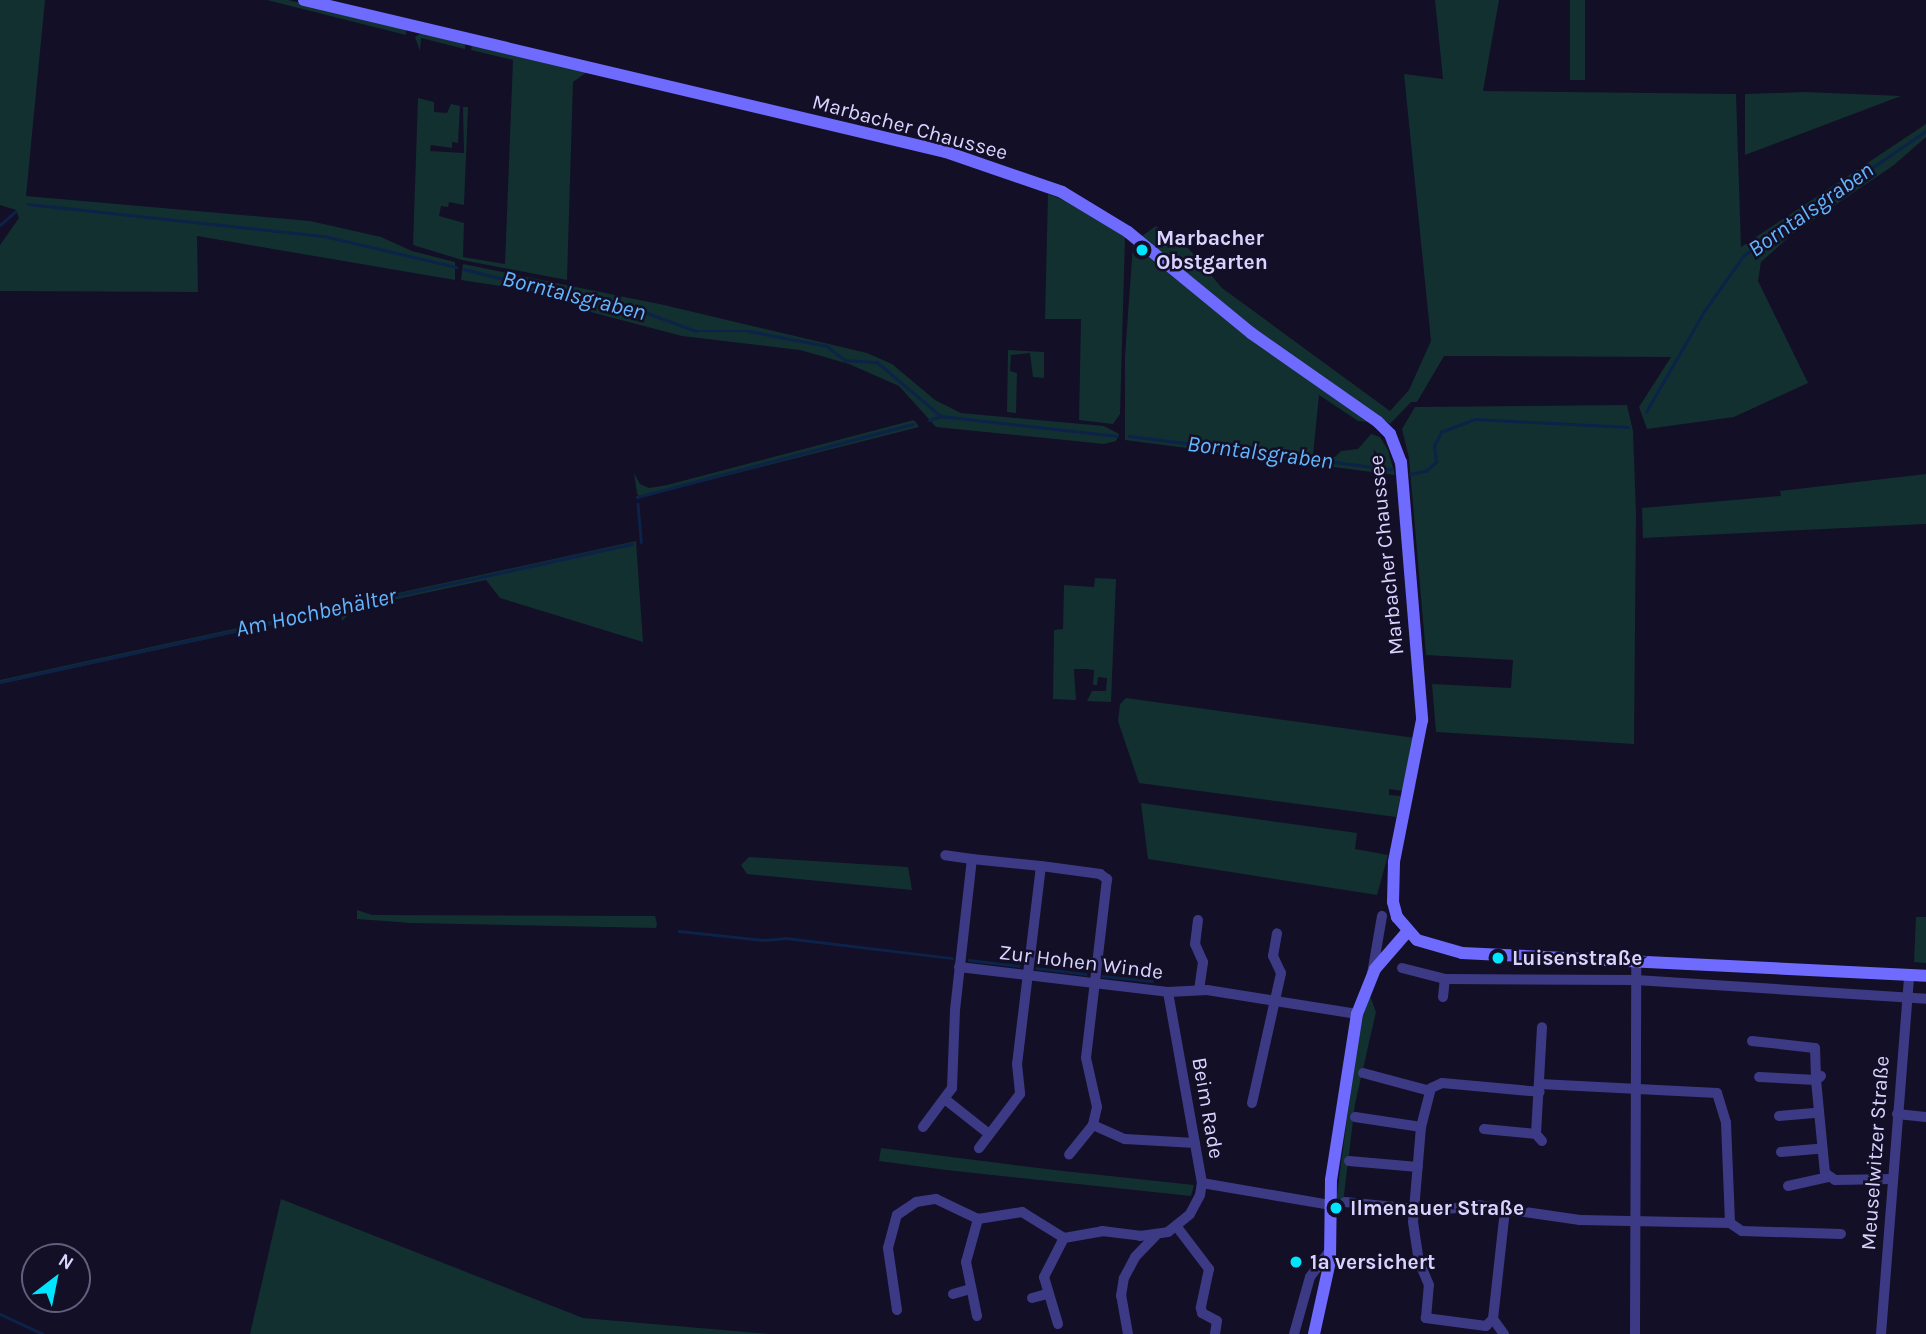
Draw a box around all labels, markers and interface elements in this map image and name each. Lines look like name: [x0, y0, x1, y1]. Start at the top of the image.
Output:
street label: Marbacher Chaussee: [810, 89, 1010, 165]
water label: Borntalsgraben: [1743, 157, 1879, 263]
place label: Marbacher Obstgarten: [1156, 225, 1268, 275]
marker: Marbacher Obstgarten: [1134, 242, 1150, 258]
water label: Borntalsgraben: [499, 265, 649, 327]
water label: Borntalsgraben: [1185, 430, 1335, 476]
street label: Marbacher Chaussee: [1363, 454, 1409, 656]
water label: Am Hochbehälter: [233, 583, 399, 643]
street label: Zur Hohen Winde: [997, 939, 1165, 985]
place label: Luisenstraße: [1512, 945, 1642, 971]
marker: Luisenstraße: [1490, 950, 1506, 966]
street label: Beim Rade: [1187, 1055, 1229, 1161]
street label: Meuselwitzer Straße: [1856, 1055, 1894, 1251]
place label: Ilmenauer Straße: [1350, 1195, 1524, 1221]
marker: Ilmenauer Straße: [1328, 1200, 1344, 1216]
north arrow: [21, 1243, 91, 1313]
text: N: [54, 1249, 78, 1275]
place label: 1a versichert: [1310, 1249, 1435, 1275]
marker: 1a versichert: [1288, 1254, 1304, 1270]

